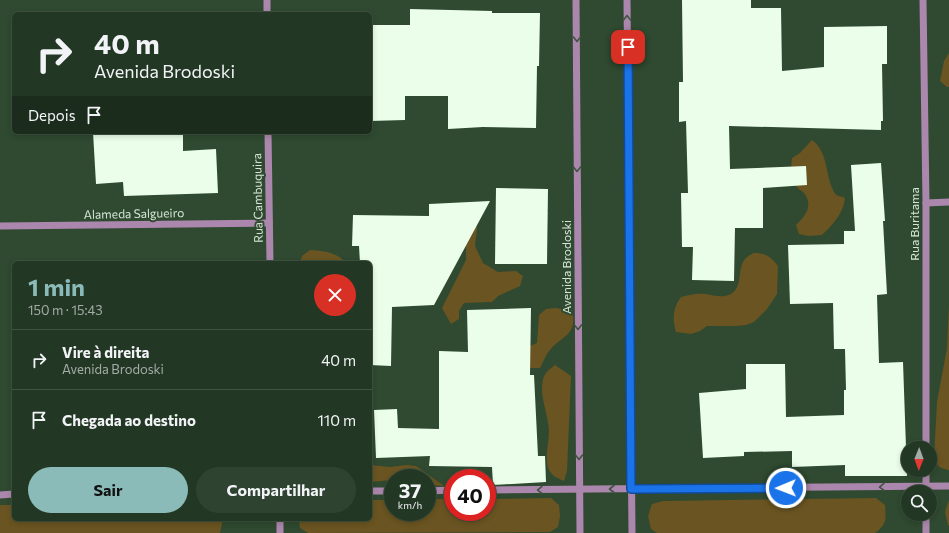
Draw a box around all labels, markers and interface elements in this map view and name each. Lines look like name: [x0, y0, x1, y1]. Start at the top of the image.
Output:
one-way arrow: [623, 15, 632, 21]
text: 40 m: [94, 26, 160, 60]
icon: right: [28, 28, 80, 80]
pin: [611, 30, 645, 64]
one-way arrow: [572, 36, 581, 42]
icon: arrive: [617, 36, 639, 58]
text: Avenida Brodoski: [94, 60, 235, 82]
icon: arrive: [83, 104, 105, 126]
text: Depois: [28, 106, 75, 124]
street label: Rua Cambuquira: [249, 153, 265, 243]
one-way arrow: [573, 166, 581, 172]
street label: Rua Buritama: [907, 187, 921, 261]
street label: Alameda Salgueiro: [84, 205, 184, 221]
street label: Avenida Brodoski: [559, 220, 573, 314]
text: 1 min: [28, 272, 85, 301]
button: close: [314, 274, 356, 316]
text: 150 m · 15:43: [28, 302, 103, 318]
one-way arrow: [574, 324, 582, 330]
text: Vire à direita: [62, 343, 150, 361]
icon: right: [28, 349, 50, 371]
text: 40 m: [321, 351, 356, 369]
text: Avenida Brodoski: [62, 361, 164, 377]
icon: arrive: [28, 409, 50, 431]
text: Chegada ao destino: [62, 411, 196, 429]
text: 110 m: [317, 411, 356, 429]
north arrow: [901, 441, 937, 477]
map controls: [901, 441, 937, 521]
one-way arrow: [575, 454, 583, 460]
button: Sair: [28, 467, 188, 513]
button: Compartilhar: [196, 467, 356, 513]
position arrow: [765, 467, 807, 509]
speed limit sign: 40: [444, 469, 496, 521]
text: 37: [399, 478, 421, 502]
one-way arrow: [879, 483, 885, 491]
one-way arrow: [537, 485, 543, 494]
one-way arrow: [609, 485, 615, 493]
button: search: [901, 485, 937, 521]
text: km/h: [398, 499, 422, 511]

